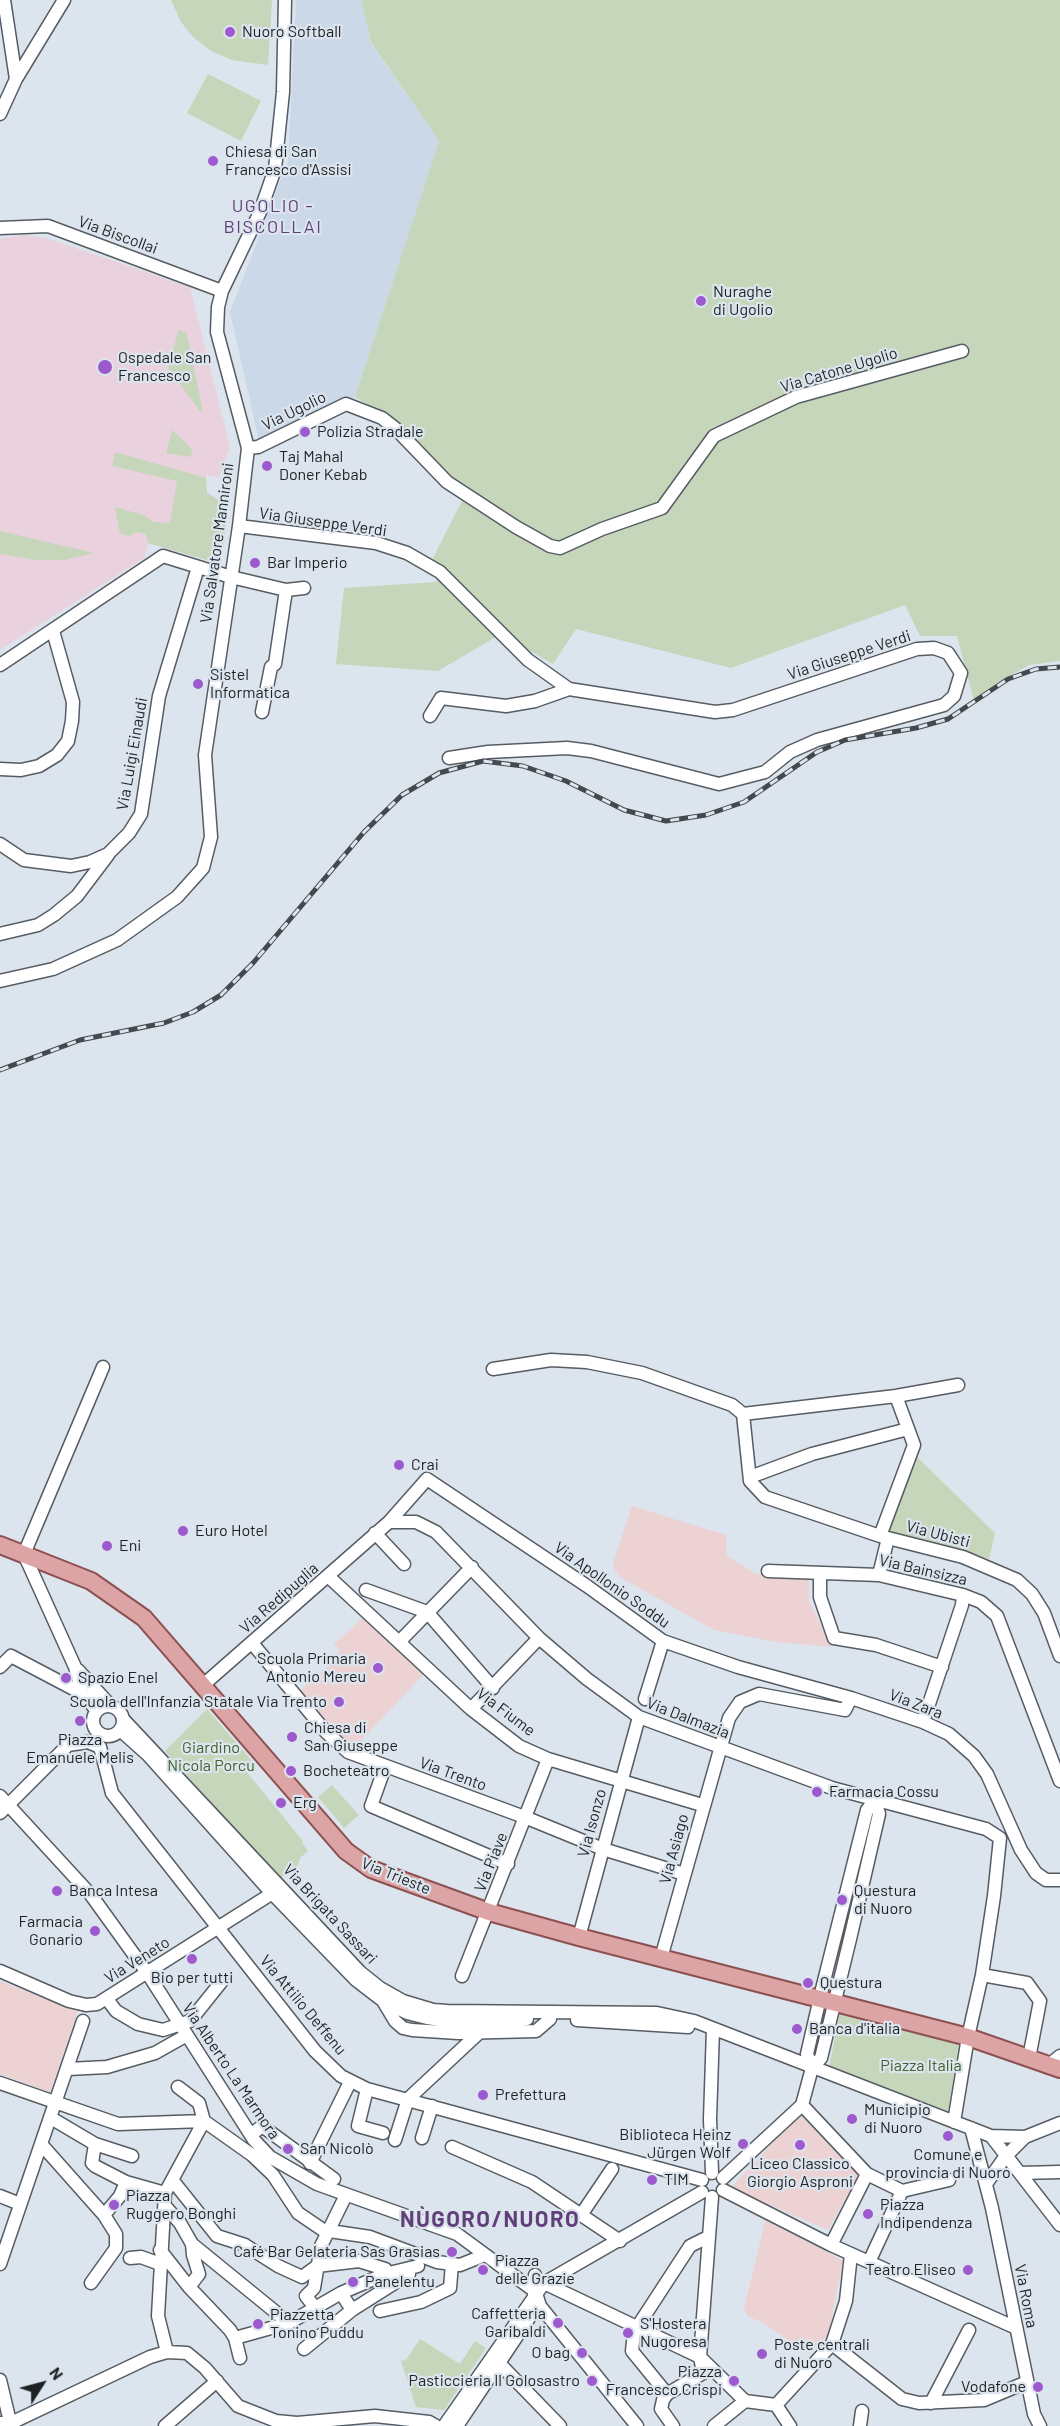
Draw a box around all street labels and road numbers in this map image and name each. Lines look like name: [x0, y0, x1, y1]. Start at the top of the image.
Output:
street label: Via Biscollai: [76, 212, 160, 258]
street label: Via Catone Ugolio: [778, 343, 900, 397]
street label: Via Ugolio: [259, 387, 329, 435]
street label: Via Salvatore Mannironi: [196, 462, 238, 624]
street label: Via Giuseppe Verdi: [258, 504, 388, 540]
street label: Via Giuseppe Verdi: [785, 626, 913, 684]
street label: Via Luigi Einaudi: [113, 696, 151, 812]
street label: Via Ubisti: [904, 1516, 972, 1552]
street label: Via Apollonio Soddu: [550, 1538, 674, 1632]
street label: Via Bainsizza: [877, 1551, 969, 1589]
street label: Via Redipuglia: [236, 1559, 322, 1637]
street label: Via Fiume: [473, 1684, 539, 1740]
street label: Via Zara: [887, 1685, 945, 1723]
street label: Via Dalmazia: [644, 1693, 732, 1743]
street label: Via Trento: [417, 1753, 489, 1795]
street label: Via Isonzo: [574, 1787, 610, 1859]
street label: Via Asiago: [655, 1812, 693, 1886]
street label: Via Piave: [470, 1829, 512, 1895]
street label: Via Trieste: [358, 1853, 434, 1899]
street label: Via Brigata Sassari: [279, 1860, 381, 1968]
street label: Via Veneto: [101, 1932, 173, 1988]
street label: Via Attilio Deffenu: [256, 1951, 350, 2059]
street label: Via Alberto La Marmora: [178, 1999, 284, 2143]
street label: Via Roma: [1010, 2262, 1042, 2330]

